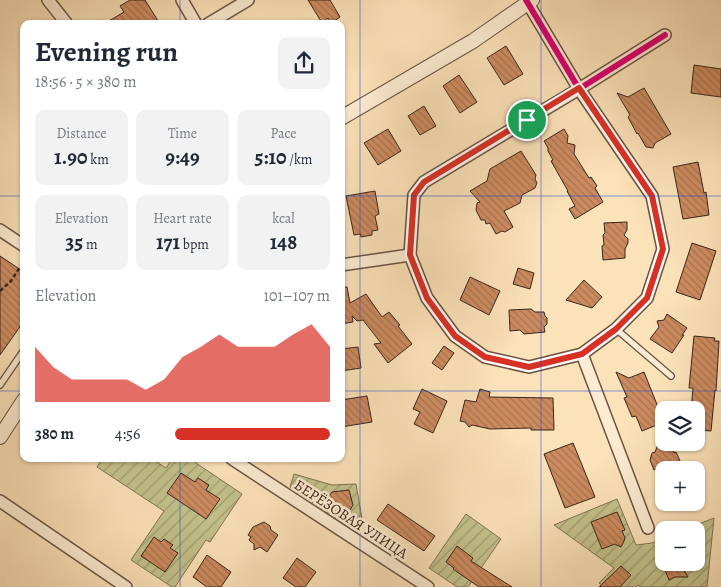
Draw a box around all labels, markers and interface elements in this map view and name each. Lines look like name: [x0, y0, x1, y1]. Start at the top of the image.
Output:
text: Evening run: [35, 33, 178, 71]
button: share: [278, 37, 330, 89]
text: 18:56 · 5 × 380 m: [35, 71, 137, 93]
pin: [506, 99, 548, 141]
icon: arrive: [513, 106, 541, 134]
text: Distance: [56, 124, 107, 143]
text: Time: [168, 124, 197, 143]
text: Pace: [271, 124, 296, 143]
text: 1.90: [54, 143, 88, 171]
text: 9:49: [165, 143, 200, 171]
text: 5:10: [254, 143, 287, 171]
text: km: [88, 150, 109, 169]
text: /km: [287, 150, 313, 169]
text: Elevation: [55, 209, 108, 228]
text: Heart rate: [153, 209, 212, 228]
text: kcal: [272, 209, 295, 228]
text: 35: [65, 228, 83, 256]
text: 171: [156, 228, 180, 256]
text: 148: [270, 228, 297, 256]
text: m: [83, 235, 98, 254]
text: bpm: [180, 235, 209, 254]
text: Elevation: [35, 285, 96, 307]
text: 101–107 m: [264, 285, 330, 307]
map controls: [655, 401, 705, 571]
button: layers: [655, 401, 705, 451]
text: 380 m: [35, 423, 74, 445]
text: 4:56: [115, 423, 140, 445]
button: +: [655, 461, 705, 511]
street label: БЕРЁЗОВАЯ УЛИЦА: [290, 475, 412, 563]
button: −: [655, 521, 705, 571]

